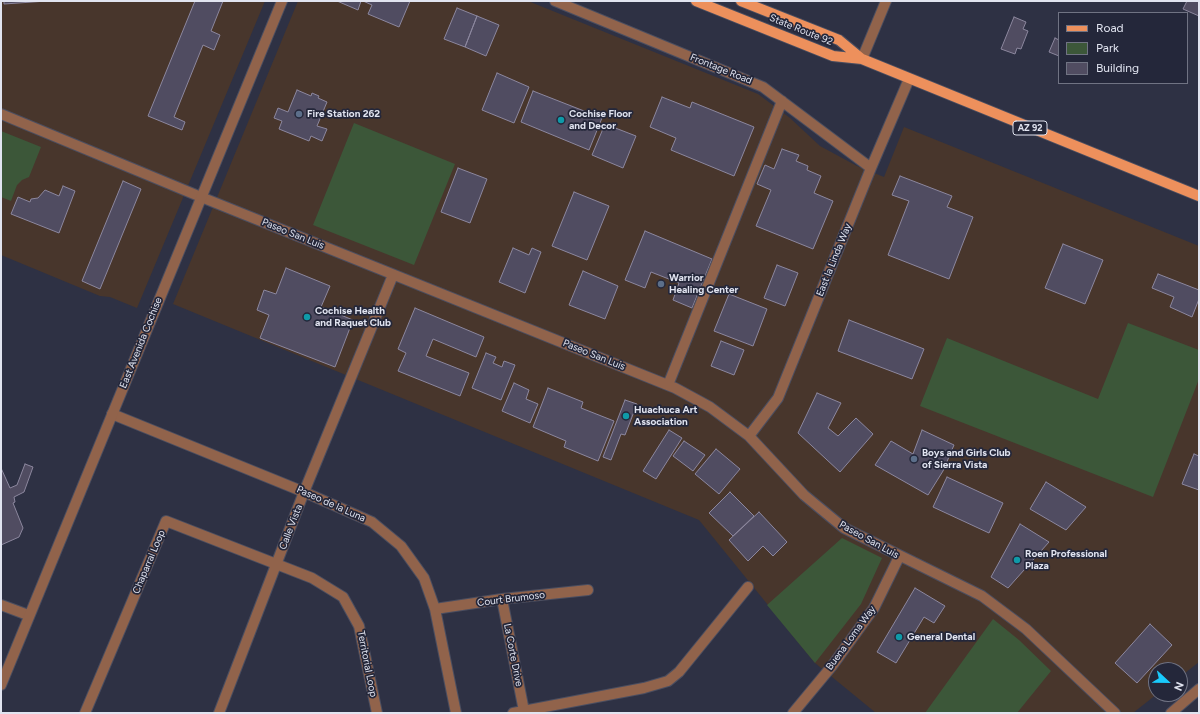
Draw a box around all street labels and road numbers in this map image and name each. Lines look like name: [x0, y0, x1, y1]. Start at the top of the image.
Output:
street label: State Route 92: [768, 12, 834, 48]
street label: Frontage Road: [688, 51, 754, 87]
road number: AZ 92: [1013, 121, 1047, 135]
street label: Paseo San Luis: [260, 216, 326, 252]
street label: East la Linda Way: [814, 222, 854, 298]
street label: East Avenida Cochise: [117, 296, 165, 390]
street label: Paseo San Luis: [561, 337, 627, 373]
street label: Paseo de la Luna: [295, 483, 367, 525]
street label: Calle Vista: [277, 503, 305, 551]
street label: Paseo San Luis: [837, 519, 901, 561]
street label: Chaparral Loop: [130, 528, 168, 596]
street label: Court Brumoso: [476, 589, 546, 609]
street label: Buena Loma Way: [824, 603, 878, 673]
street label: La Corte Drive: [501, 622, 525, 688]
street label: Territorial Loop: [355, 630, 379, 698]

